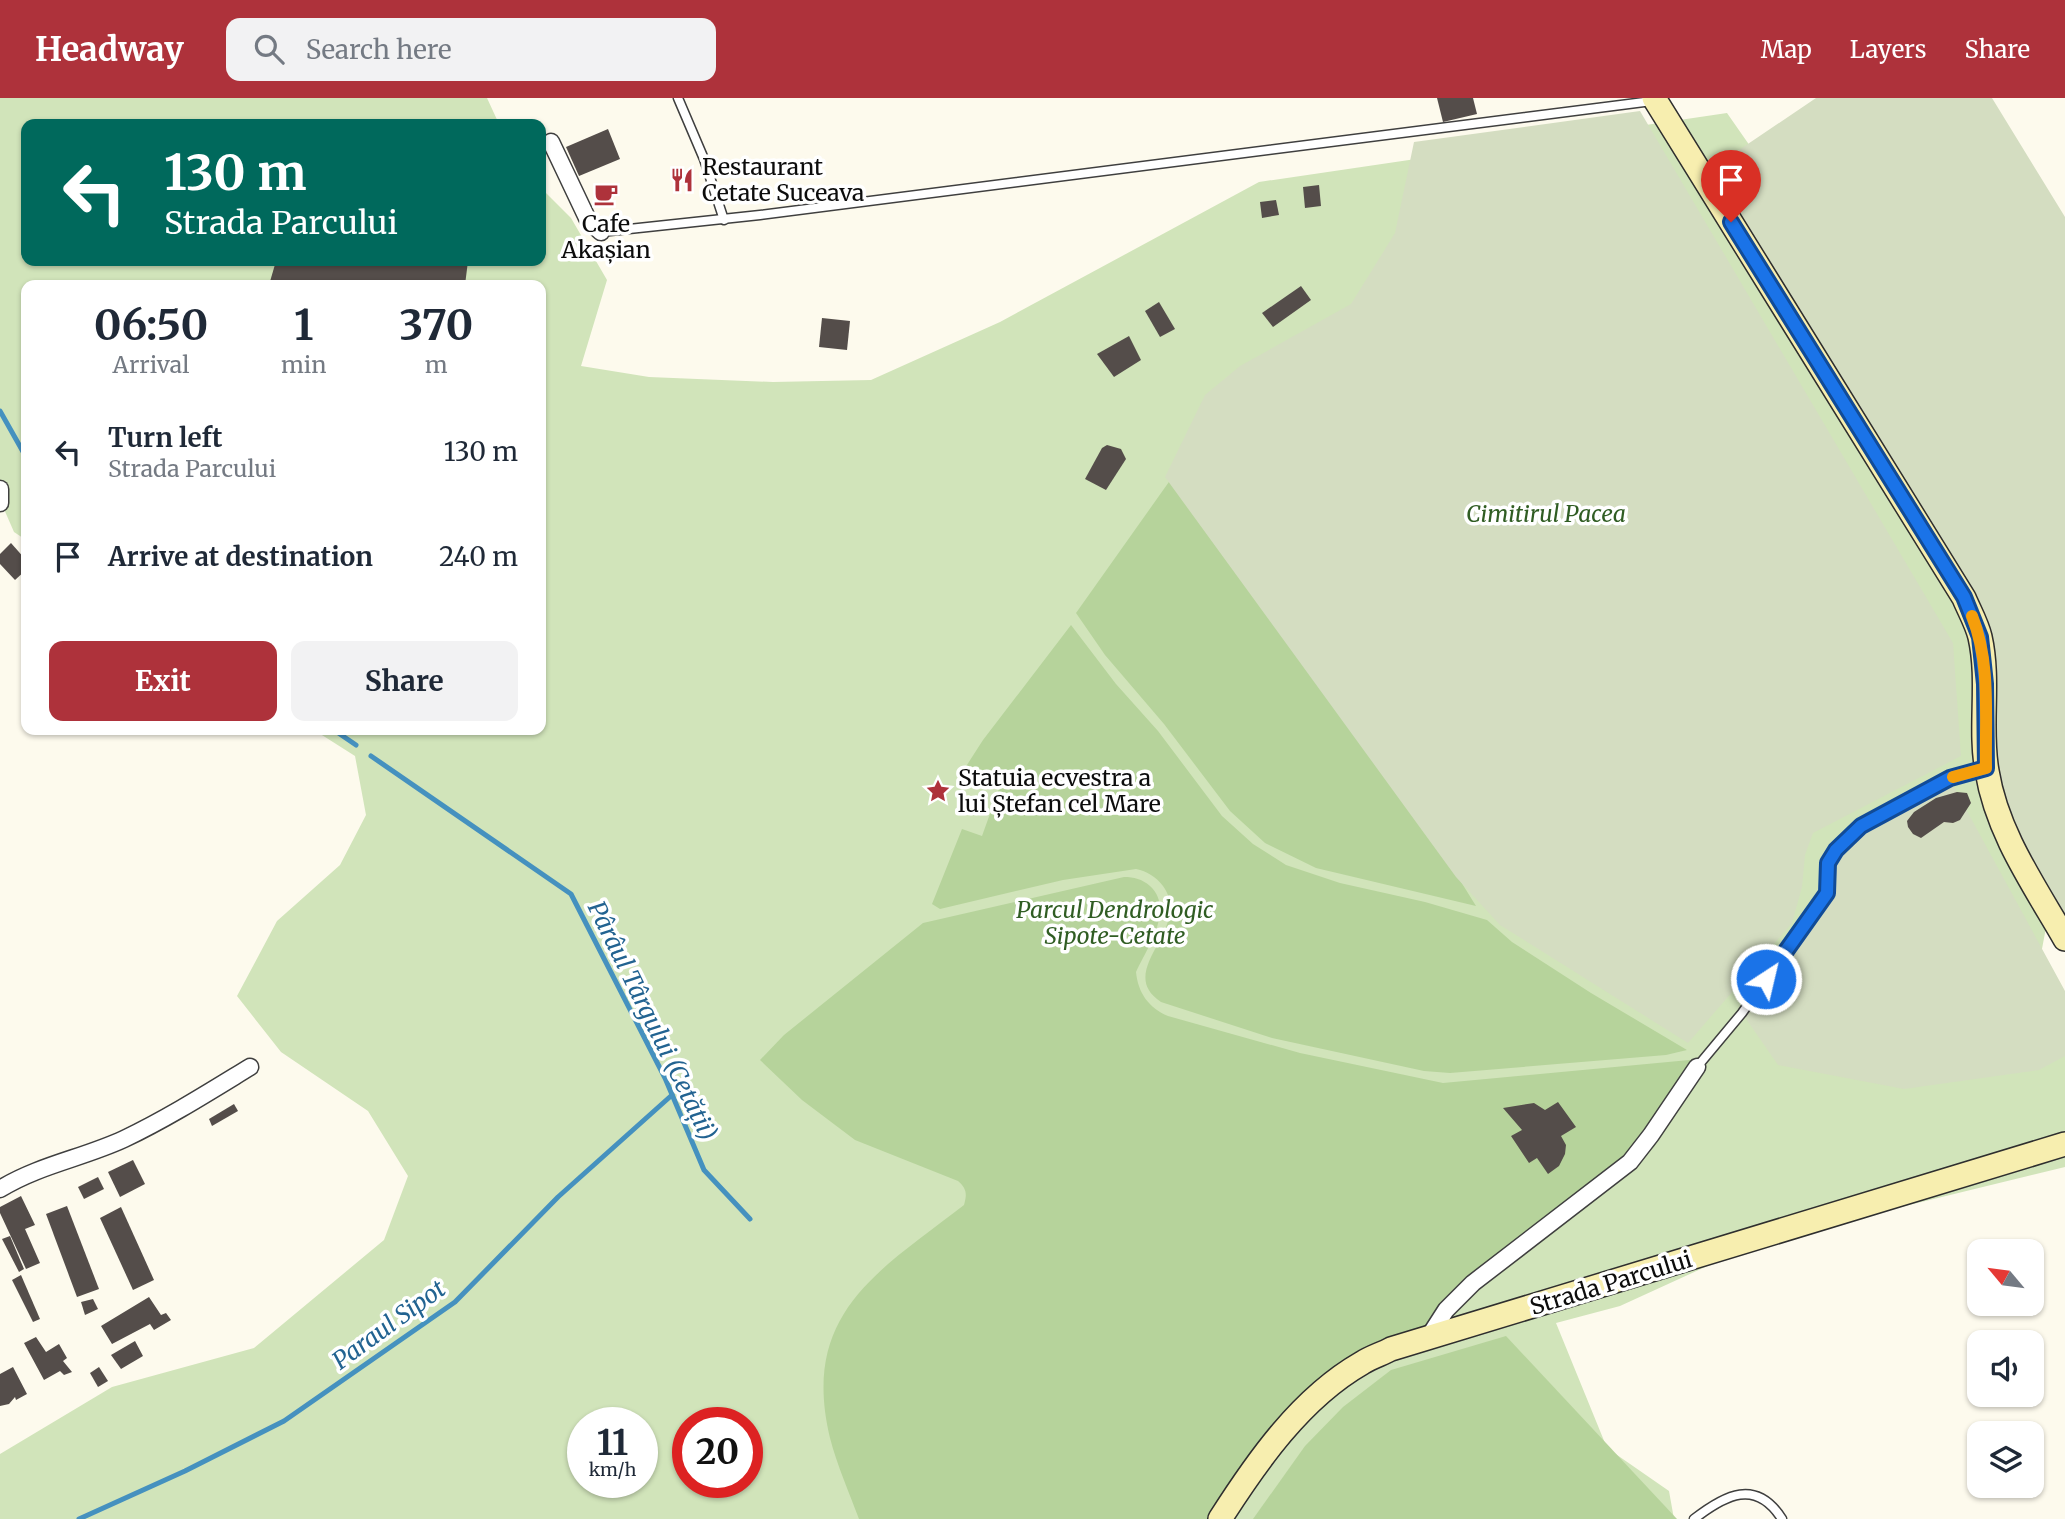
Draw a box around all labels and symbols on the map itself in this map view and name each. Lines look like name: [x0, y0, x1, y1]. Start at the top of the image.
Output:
pin: [1701, 150, 1761, 222]
place label: Restaurant Cetate Suceava: [702, 152, 864, 207]
restaurant icon: Restaurant Cetate Suceava: [668, 166, 696, 194]
cafe icon: Cafe Akașian: [592, 180, 620, 208]
place label: Cafe Akașian: [560, 209, 651, 264]
park label: Cimitirul Pacea: [1466, 499, 1626, 528]
place label: Statuia ecvestra a lui Ștefan cel Mare: [958, 763, 1161, 818]
place icon: Statuia ecvestra a lui Ștefan cel Mare: [924, 777, 952, 805]
park label: Parcul Dendrologic Sipote-Cetate: [1016, 895, 1214, 950]
water label: Pârâul Târgului (Cetății): [581, 896, 724, 1146]
position arrow: [1729, 942, 1803, 1016]
north arrow: [1967, 1239, 2044, 1316]
street label: Strada Parcului: [1526, 1244, 1695, 1321]
water label: Paraul Sipot: [326, 1273, 452, 1376]
speed limit sign: 20: [672, 1407, 763, 1498]

